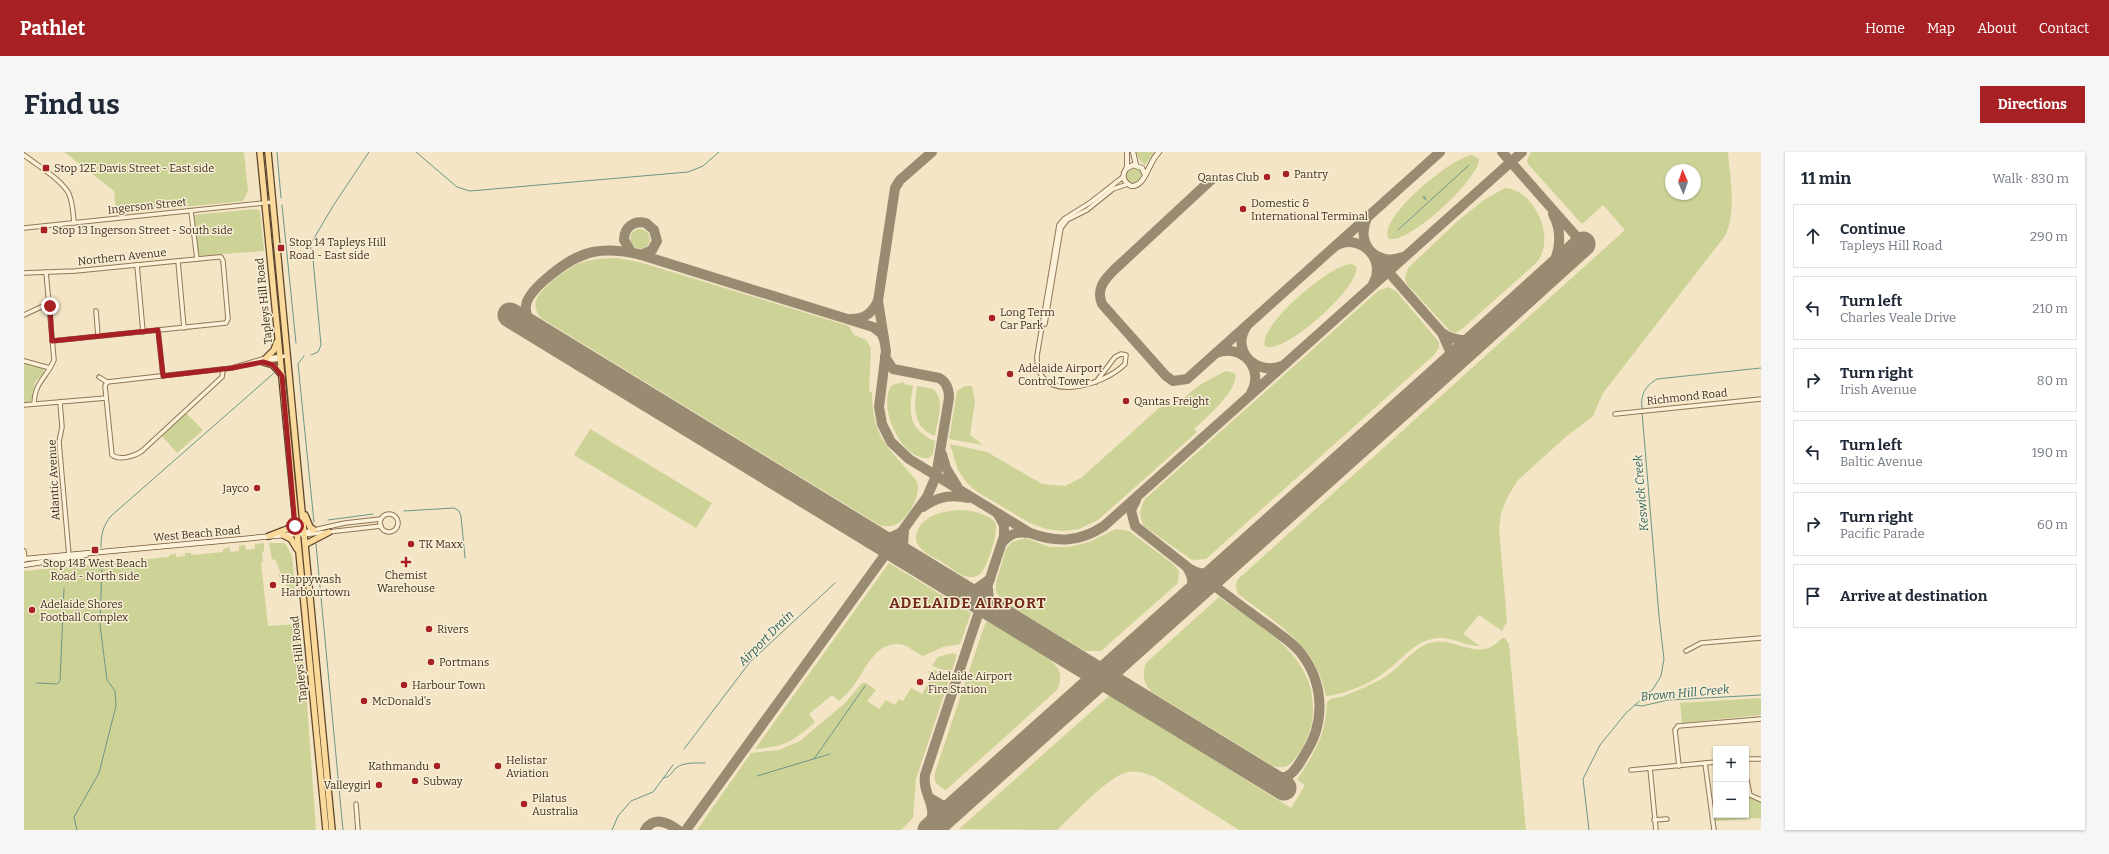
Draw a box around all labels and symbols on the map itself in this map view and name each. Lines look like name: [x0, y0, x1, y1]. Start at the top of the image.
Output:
place label: Stop 12E Davis Street - East side: [54, 162, 214, 175]
marker: Stop 12E Davis Street - East side: [41, 163, 51, 173]
north arrow: [1665, 164, 1701, 200]
place label: Pantry: [1294, 168, 1328, 181]
marker: Pantry: [1281, 169, 1291, 179]
place label: Qantas Club: [1197, 171, 1259, 184]
marker: Qantas Club: [1262, 172, 1272, 182]
street label: Ingerson Street: [107, 195, 187, 217]
place label: Domestic & International Terminal: [1251, 197, 1368, 223]
marker: Domestic & International Terminal: [1238, 204, 1248, 214]
place label: Stop 13 Ingerson Street - South side: [52, 224, 233, 237]
marker: Stop 13 Ingerson Street - South side: [39, 225, 49, 235]
place label: Stop 14 Tapleys Hill Road - East side: [289, 236, 386, 262]
marker: Stop 14 Tapleys Hill Road - East side: [276, 243, 286, 253]
street label: Northern Avenue: [77, 246, 167, 268]
street label: Tapleys Hill Road: [253, 257, 275, 345]
route end: [41, 297, 59, 315]
place label: Long Term Car Park: [1000, 306, 1055, 332]
marker: Long Term Car Park: [987, 313, 997, 323]
place label: Adelaide Airport Control Tower: [1018, 362, 1102, 388]
marker: Adelaide Airport Control Tower: [1005, 369, 1015, 379]
street label: Richmond Road: [1646, 386, 1728, 408]
place label: Qantas Freight: [1134, 395, 1209, 408]
marker: Qantas Freight: [1121, 396, 1131, 406]
street label: Atlantic Avenue: [45, 439, 63, 521]
water label: Keswick Creek: [1631, 454, 1651, 532]
place label: Jayco: [222, 482, 249, 495]
marker: Jayco: [252, 483, 262, 493]
route start: [286, 517, 304, 535]
street label: West Beach Road: [153, 524, 242, 544]
place label: TK Maxx: [419, 538, 463, 551]
marker: TK Maxx: [406, 539, 416, 549]
marker: Stop 14B West Beach Road - North side: [90, 545, 100, 555]
place label: Stop 14B West Beach Road - North side: [43, 557, 148, 583]
marker: Chemist Warehouse: [401, 557, 411, 567]
place label: Chemist Warehouse: [377, 569, 435, 595]
place label: Happywash Harbourtown: [281, 573, 350, 599]
marker: Happywash Harbourtown: [268, 580, 278, 590]
district label: ADELAIDE AIRPORT: [889, 594, 1047, 612]
place label: Adelaide Shores Football Complex: [40, 598, 128, 624]
marker: Adelaide Shores Football Complex: [27, 605, 37, 615]
water label: Airport Drain: [735, 608, 796, 669]
street label: Tapleys Hill Road: [288, 615, 310, 703]
place label: Rivers: [437, 623, 469, 636]
marker: Rivers: [424, 624, 434, 634]
place label: Portmans: [439, 656, 489, 669]
marker: Portmans: [426, 657, 436, 667]
place label: Adelaide Airport Fire Station: [928, 670, 1012, 696]
marker: Adelaide Airport Fire Station: [915, 677, 925, 687]
place label: Harbour Town: [412, 679, 486, 692]
marker: Harbour Town: [399, 680, 409, 690]
water label: Brown Hill Creek: [1640, 682, 1731, 704]
place label: McDonald's: [372, 695, 431, 708]
marker: McDonald's: [359, 696, 369, 706]
place label: Helistar Aviation: [506, 754, 549, 780]
place label: Kathmandu: [368, 760, 429, 773]
marker: Kathmandu: [432, 761, 442, 771]
marker: Helistar Aviation: [493, 761, 503, 771]
place label: Subway: [423, 775, 463, 788]
marker: Subway: [410, 776, 420, 786]
place label: Valleygirl: [323, 779, 371, 792]
marker: Valleygirl: [374, 780, 384, 790]
place label: Pilatus Australia: [532, 792, 578, 818]
marker: Pilatus Australia: [519, 799, 529, 809]

